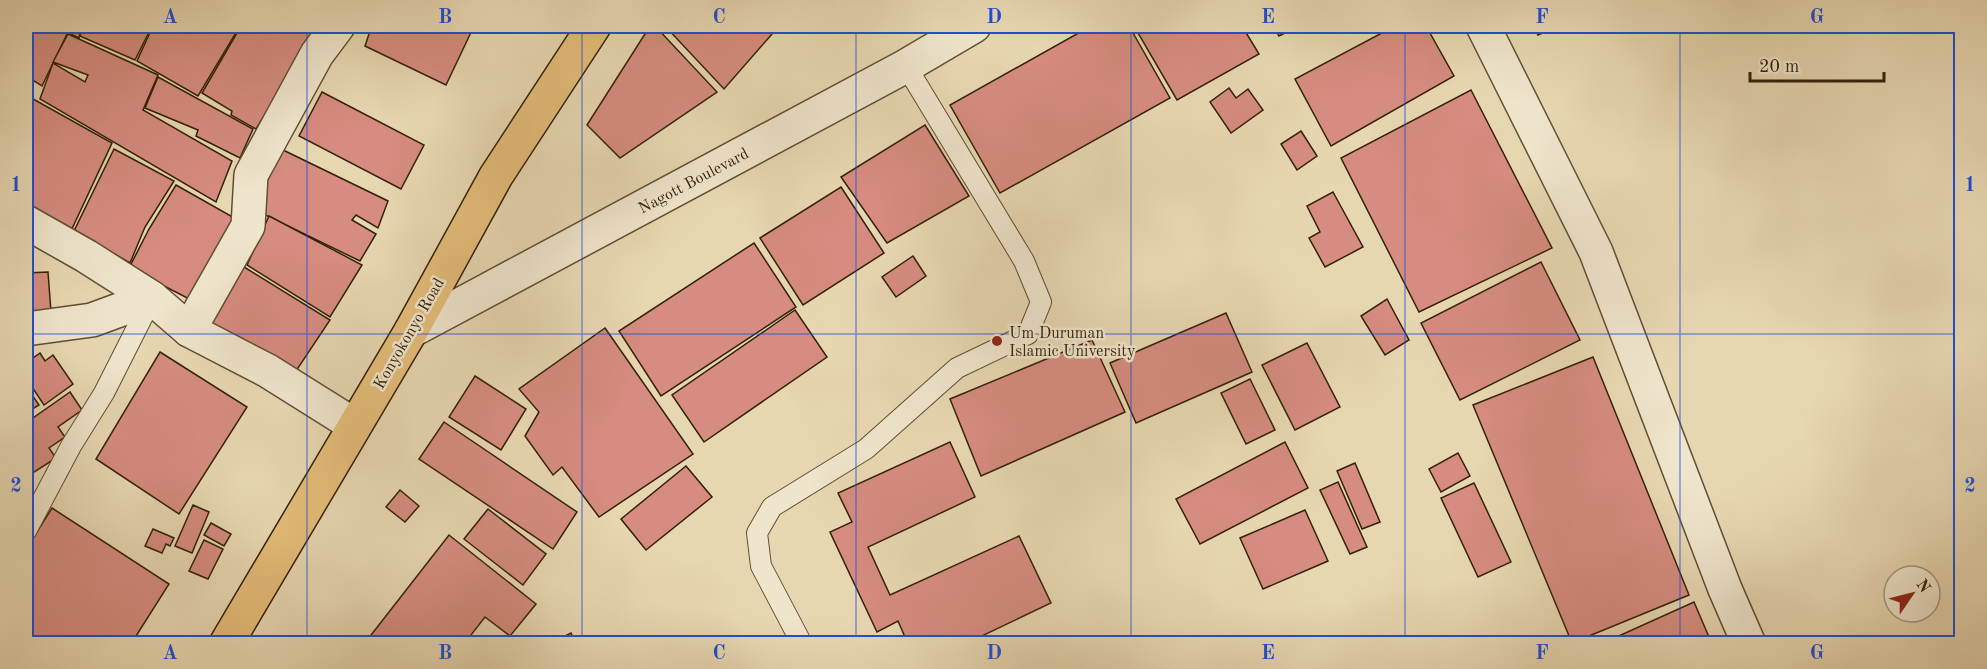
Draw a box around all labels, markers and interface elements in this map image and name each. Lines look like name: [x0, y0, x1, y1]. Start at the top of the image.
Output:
text: A: [162, 8, 178, 28]
text: B: [438, 8, 452, 28]
text: C: [712, 8, 726, 28]
text: D: [986, 8, 1002, 28]
text: E: [1261, 8, 1275, 28]
text: F: [1535, 8, 1549, 28]
text: G: [1810, 8, 1824, 28]
scale bar: [1750, 45, 1884, 83]
text: 20 m: [1759, 58, 1799, 76]
street label: Nagott Boulevard: [636, 146, 752, 218]
text: 1: [10, 176, 22, 196]
text: 1: [1964, 176, 1976, 196]
street label: Konyokonyo Road: [372, 276, 448, 392]
place label: Um Duruman Islamic University: [1009, 326, 1136, 360]
marker: Um Duruman Islamic University: [990, 334, 1004, 348]
text: 2: [10, 477, 22, 497]
text: 2: [1964, 477, 1976, 497]
north arrow: [1882, 564, 1942, 624]
text: N: [1913, 577, 1933, 597]
text: A: [162, 644, 178, 664]
text: B: [438, 644, 452, 664]
text: C: [712, 644, 726, 664]
text: D: [986, 644, 1002, 664]
text: E: [1261, 644, 1275, 664]
text: F: [1535, 644, 1549, 664]
text: G: [1810, 644, 1824, 664]

